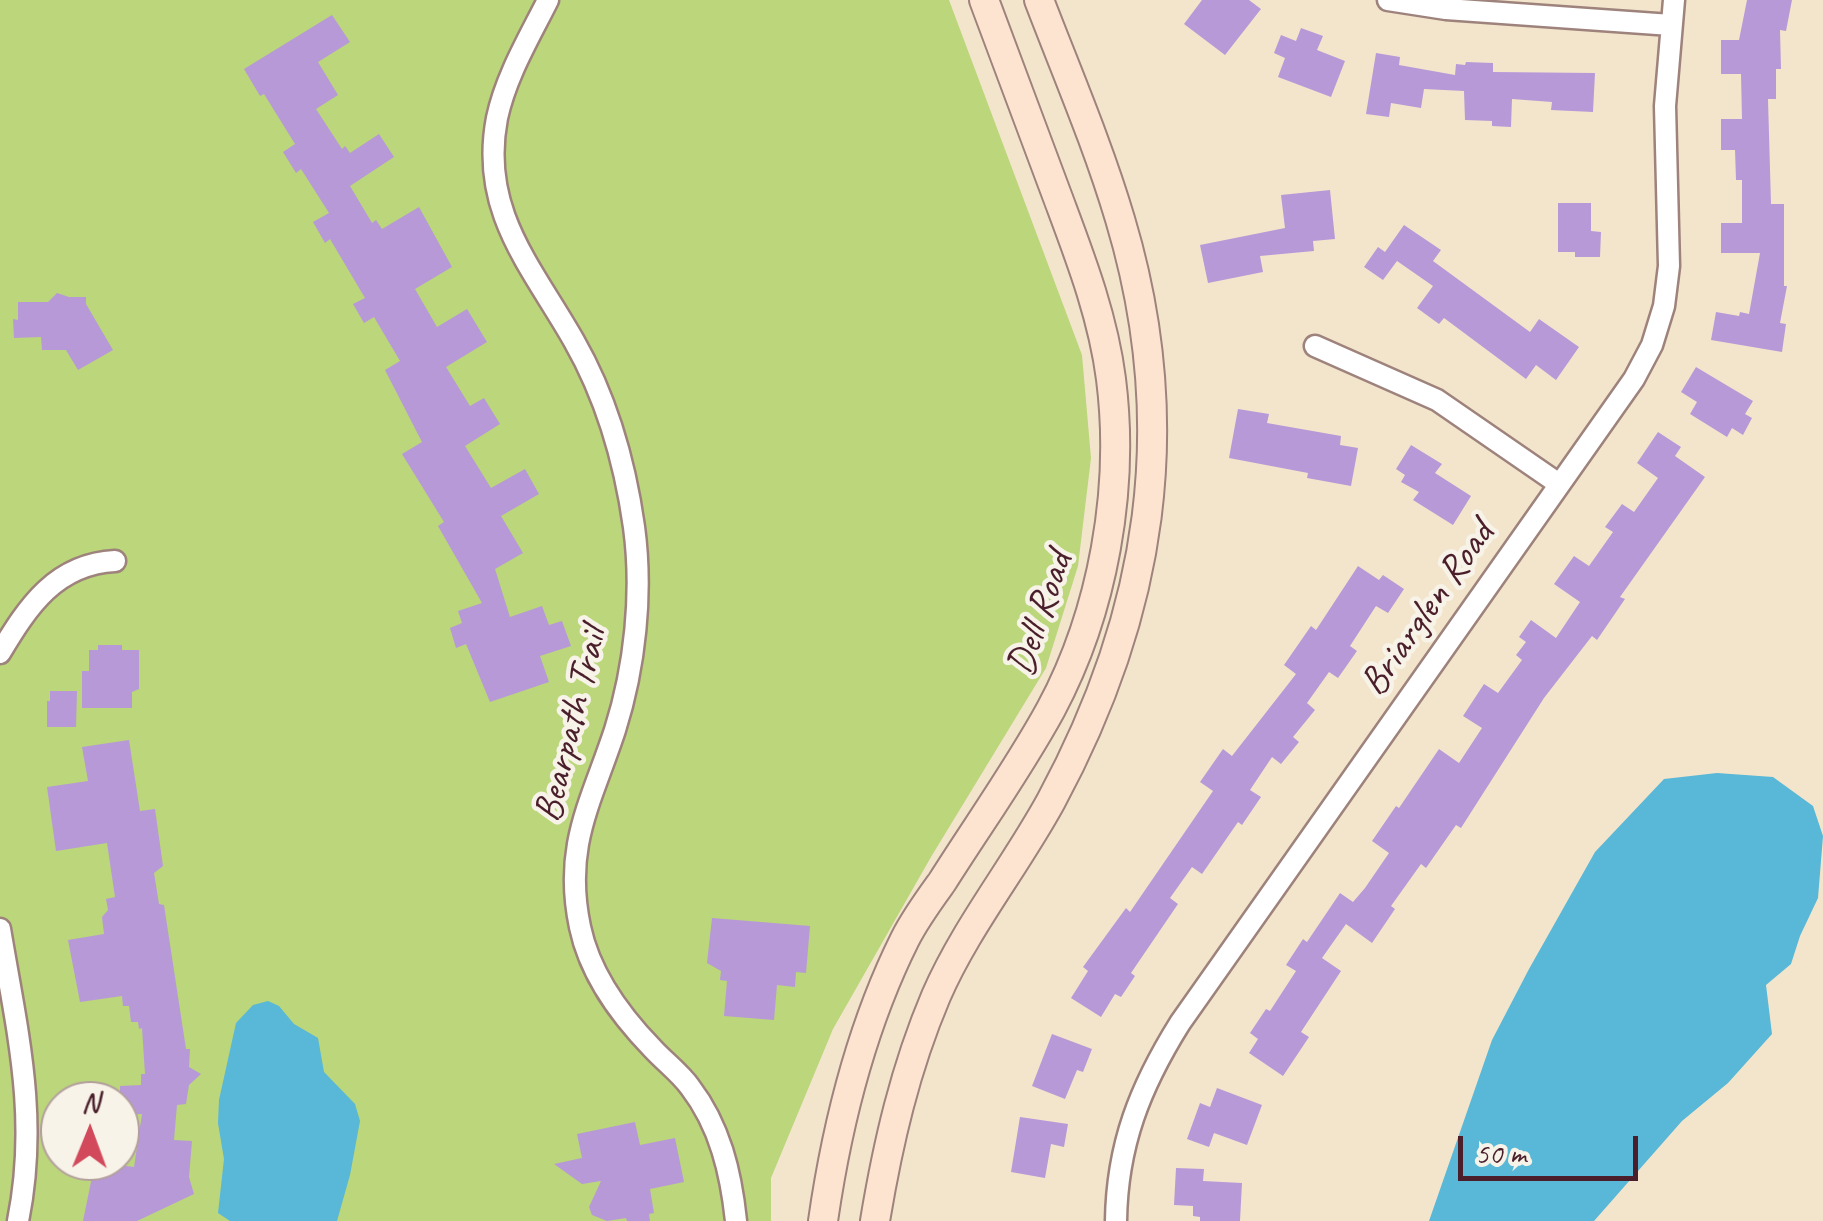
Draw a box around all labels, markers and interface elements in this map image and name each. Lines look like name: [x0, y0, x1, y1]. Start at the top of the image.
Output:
street label: Briarglen Road: [1350, 513, 1506, 705]
street label: Dell Road: [998, 546, 1084, 682]
street label: Bearpath Trail: [525, 623, 619, 827]
north arrow: [40, 1081, 140, 1181]
text: N: [82, 1085, 99, 1120]
scale bar: [1463, 1116, 1643, 1178]
text: 50 m: [1475, 1134, 1526, 1172]

